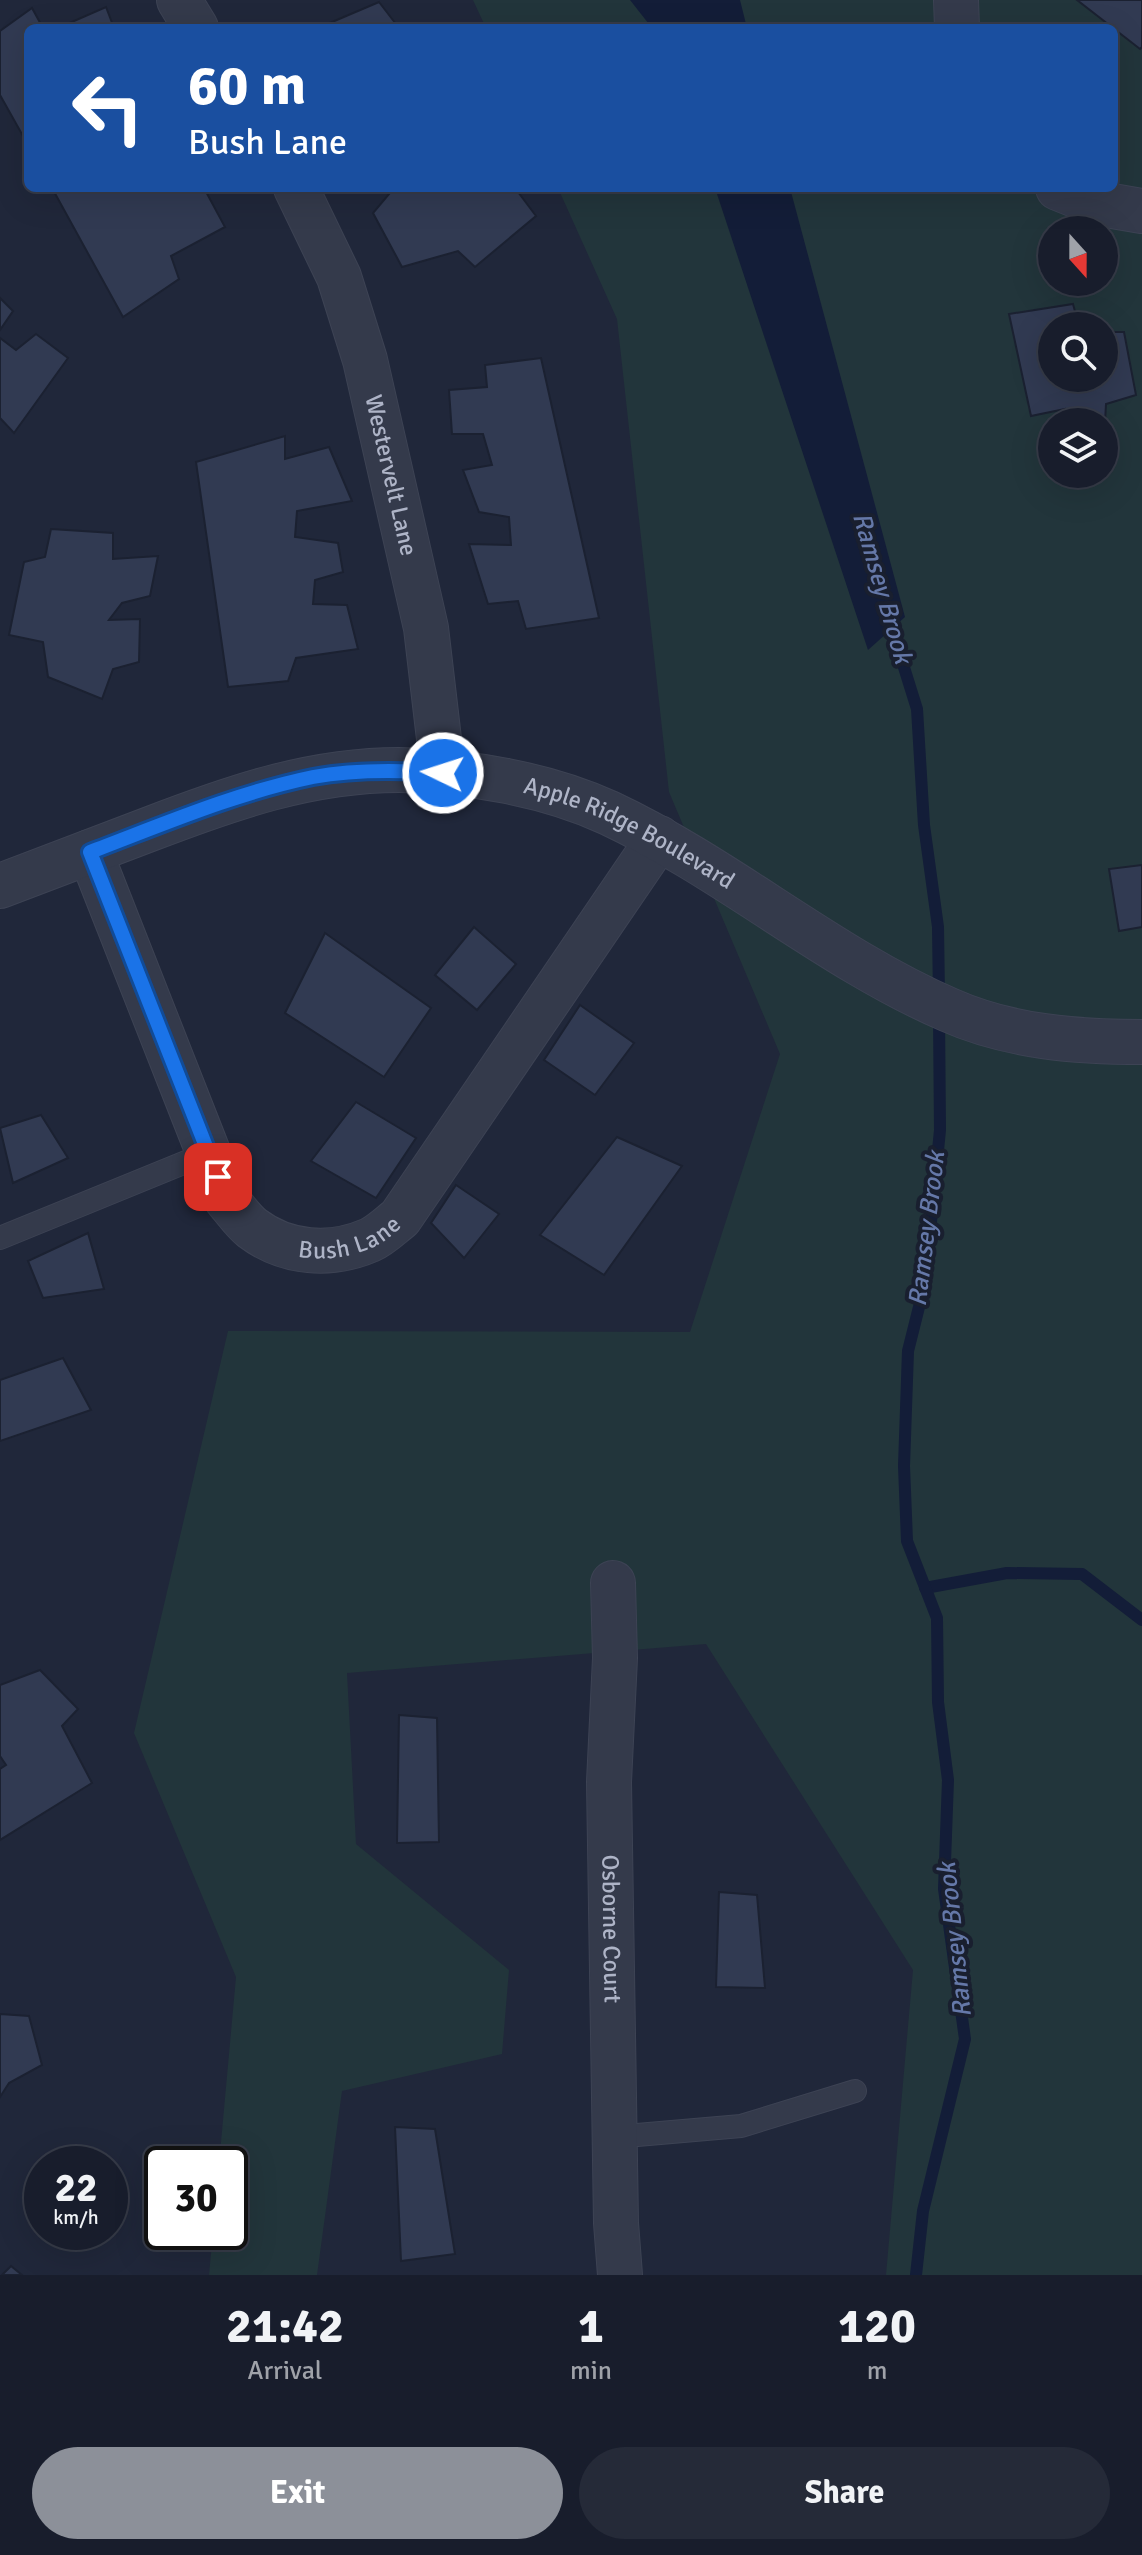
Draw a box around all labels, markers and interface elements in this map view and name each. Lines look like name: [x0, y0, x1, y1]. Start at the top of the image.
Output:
text: 60 m: [188, 51, 306, 120]
icon: left: [56, 56, 160, 160]
text: Bush Lane: [188, 120, 347, 165]
north arrow: [1038, 216, 1118, 296]
map controls: [1038, 216, 1118, 488]
button: search: [1038, 312, 1118, 392]
street label: Westervelt Lane: [358, 392, 424, 559]
button: layers: [1038, 408, 1118, 488]
water label: Ramsey Brook: [845, 509, 919, 669]
position arrow: [401, 731, 485, 815]
street label: Apple Ridge Boulevard: [521, 770, 740, 896]
pin: [184, 1143, 252, 1211]
water label: Ramsey Brook: [902, 1148, 953, 1308]
icon: arrive: [196, 1155, 240, 1199]
street label: Bush Lane: [297, 1209, 407, 1266]
street label: Osborne Court: [595, 1854, 628, 2003]
water label: Ramsey Brook: [931, 1859, 979, 2019]
speed limit sign: 30: [144, 2146, 248, 2250]
text: 22: [54, 2163, 98, 2213]
text: km/h: [53, 2205, 99, 2230]
text: 21:42: [226, 2297, 344, 2356]
text: 1: [578, 2297, 604, 2356]
text: 120: [838, 2297, 916, 2356]
text: Arrival: [248, 2355, 322, 2387]
text: min: [570, 2355, 612, 2387]
text: m: [867, 2355, 887, 2387]
button: Exit: [32, 2447, 563, 2539]
button: Share: [579, 2447, 1110, 2539]

